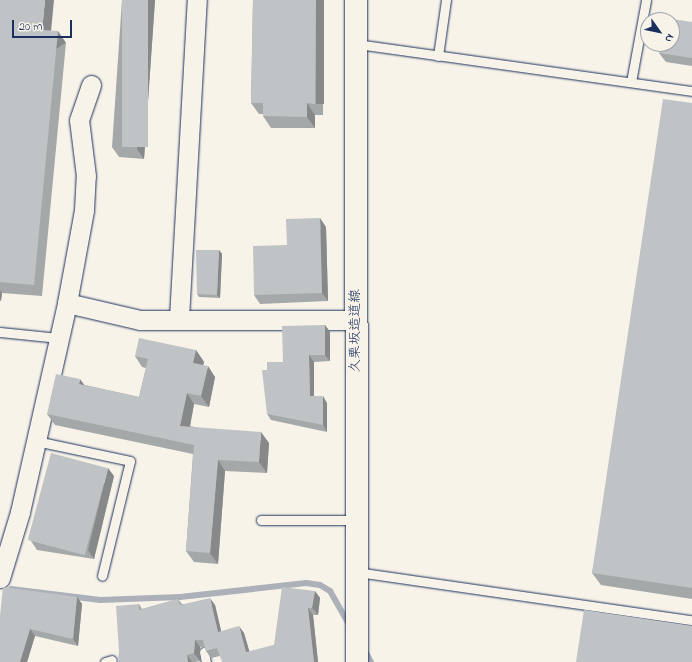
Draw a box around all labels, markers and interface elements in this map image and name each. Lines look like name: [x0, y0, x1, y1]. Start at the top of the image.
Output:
scale bar: [14, 12, 74, 38]
north arrow: [640, 12, 680, 52]
text: 20 m: [19, 18, 42, 36]
text: N: [660, 31, 678, 45]
street label: 久栗坂造道線: [348, 289, 364, 373]

